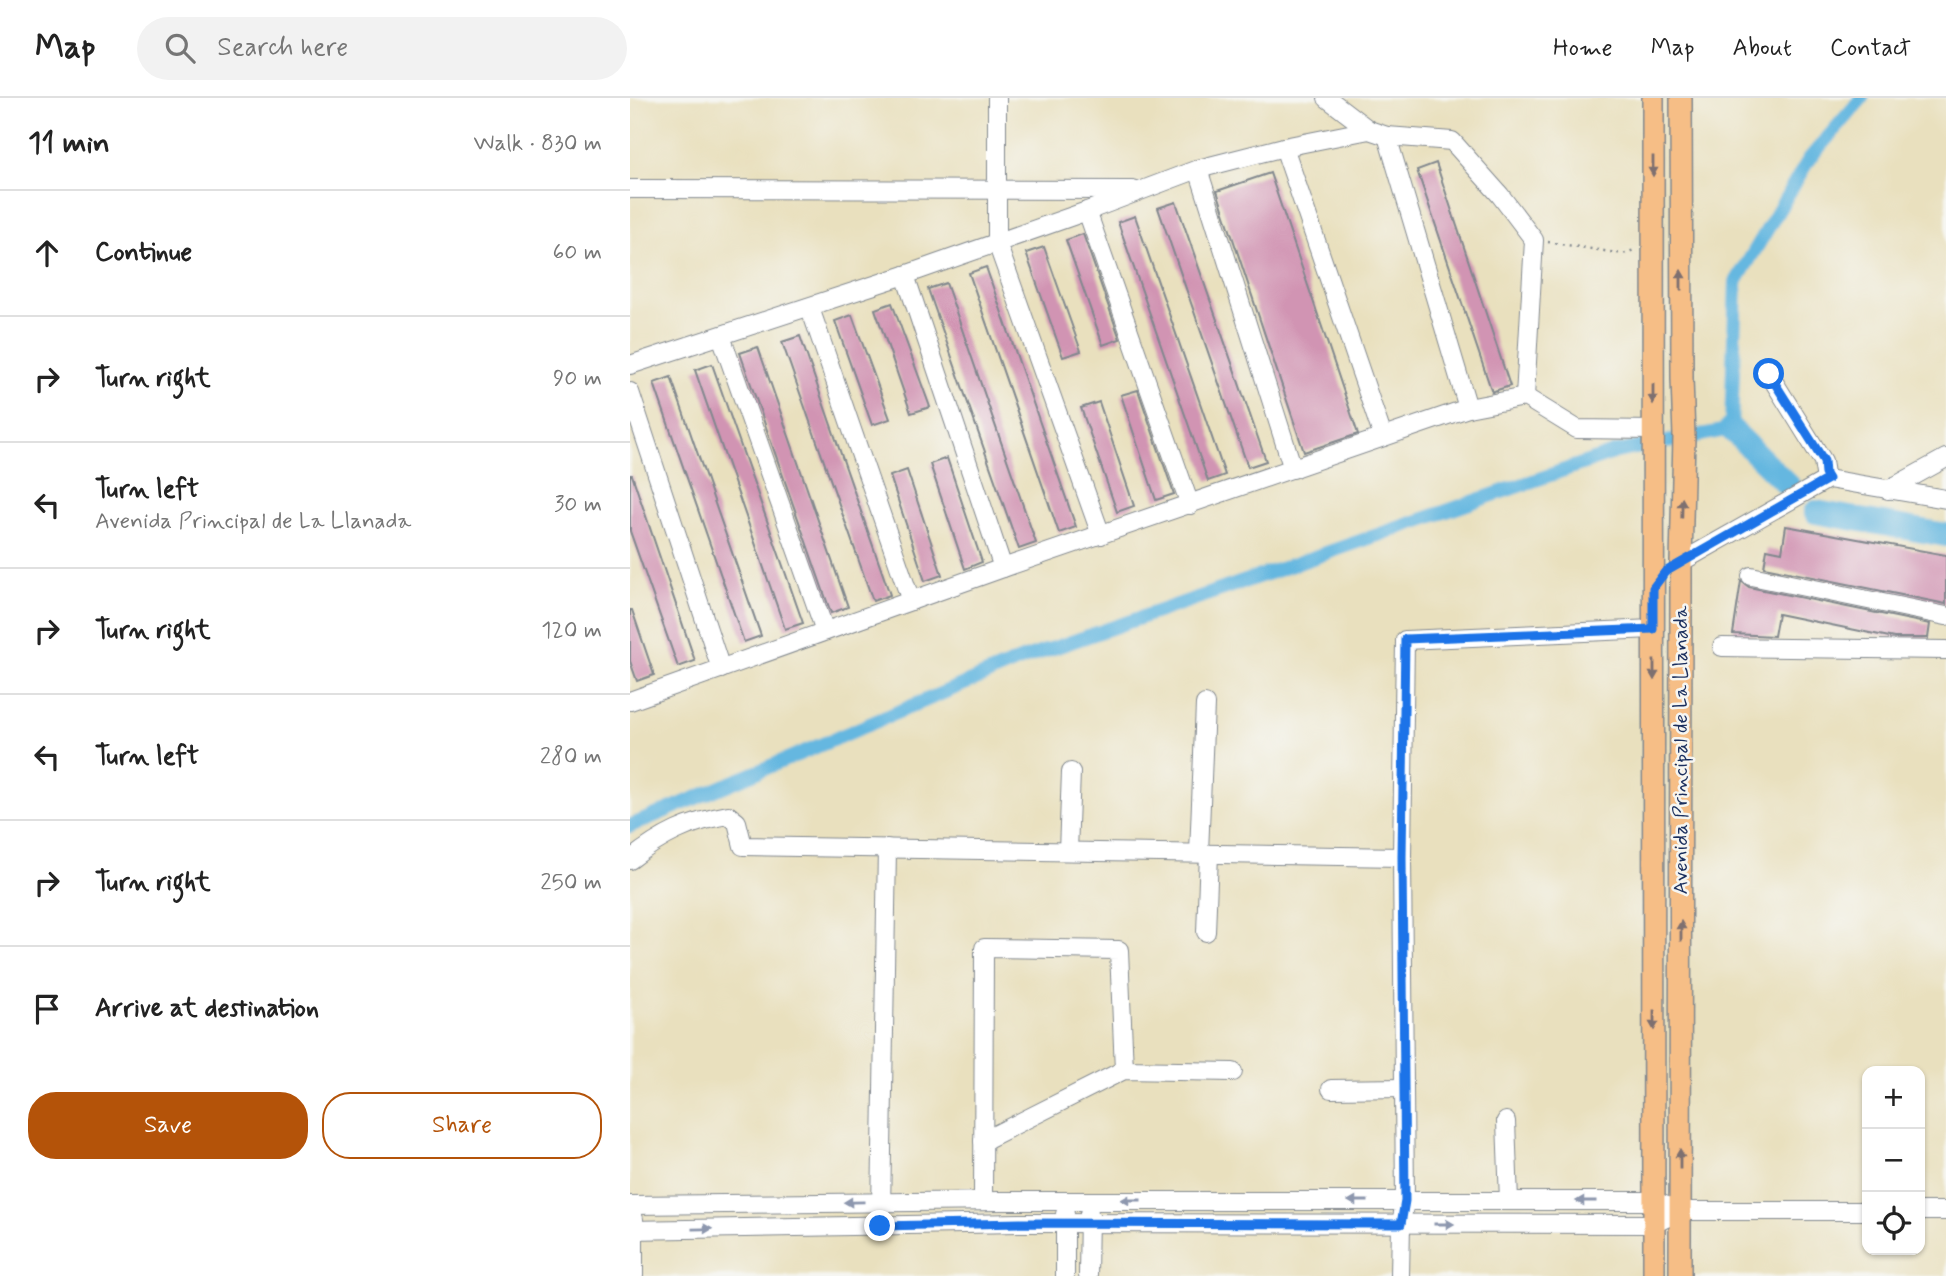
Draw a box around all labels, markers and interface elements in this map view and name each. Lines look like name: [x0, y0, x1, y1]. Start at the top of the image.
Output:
search box: [137, 17, 627, 80]
text: Map: [35, 26, 95, 70]
icon: search: [161, 29, 199, 67]
text: Search here: [217, 31, 348, 65]
text: Home: [1553, 33, 1613, 64]
text: Map: [1651, 33, 1695, 64]
text: About: [1733, 33, 1792, 64]
text: Contact: [1830, 33, 1911, 64]
text: 11 min: [28, 124, 110, 163]
text: Walk · 830 m: [474, 129, 602, 159]
one-way arrow: [1647, 155, 1659, 177]
icon: ahead: [28, 234, 66, 272]
text: Continue: [95, 236, 192, 270]
text: 60 m: [553, 238, 602, 268]
one-way arrow: [1675, 269, 1687, 291]
route start: [1753, 358, 1784, 389]
icon: right: [28, 360, 66, 398]
text: Turn right: [95, 362, 211, 396]
text: 90 m: [553, 364, 602, 394]
one-way arrow: [1647, 383, 1659, 405]
text: Turn left: [95, 473, 199, 507]
icon: left: [28, 486, 66, 524]
text: 30 m: [554, 490, 602, 520]
one-way arrow: [1677, 497, 1688, 519]
text: Avenida Principal de La Llanada: [95, 507, 411, 537]
street label: Avenida Principal de La Llanada: [1667, 605, 1695, 894]
icon: right: [28, 612, 66, 650]
text: Turn right: [95, 614, 211, 648]
text: 120 m: [541, 616, 602, 646]
one-way arrow: [1648, 659, 1660, 681]
icon: left: [28, 738, 66, 776]
text: Turn left: [95, 740, 199, 774]
text: 280 m: [540, 742, 602, 772]
icon: right: [28, 864, 66, 902]
text: Turn right: [95, 866, 211, 900]
text: 250 m: [540, 868, 602, 898]
one-way arrow: [1675, 920, 1687, 942]
icon: arrive: [28, 990, 66, 1028]
text: Arrive at destination: [95, 992, 319, 1026]
one-way arrow: [1648, 1009, 1660, 1031]
map controls: [1862, 1066, 1925, 1255]
button: +: [1862, 1066, 1925, 1129]
button: Save: [28, 1092, 308, 1159]
button: Share: [322, 1092, 602, 1159]
button: −: [1862, 1129, 1925, 1192]
one-way arrow: [1674, 1148, 1686, 1170]
button: locate: [1862, 1192, 1925, 1255]
one-way arrow: [1120, 1195, 1142, 1206]
one-way arrow: [1347, 1195, 1369, 1207]
one-way arrow: [1575, 1195, 1597, 1207]
one-way arrow: [843, 1196, 865, 1208]
route end: [864, 1210, 895, 1241]
one-way arrow: [1433, 1218, 1455, 1230]
one-way arrow: [691, 1223, 713, 1235]

